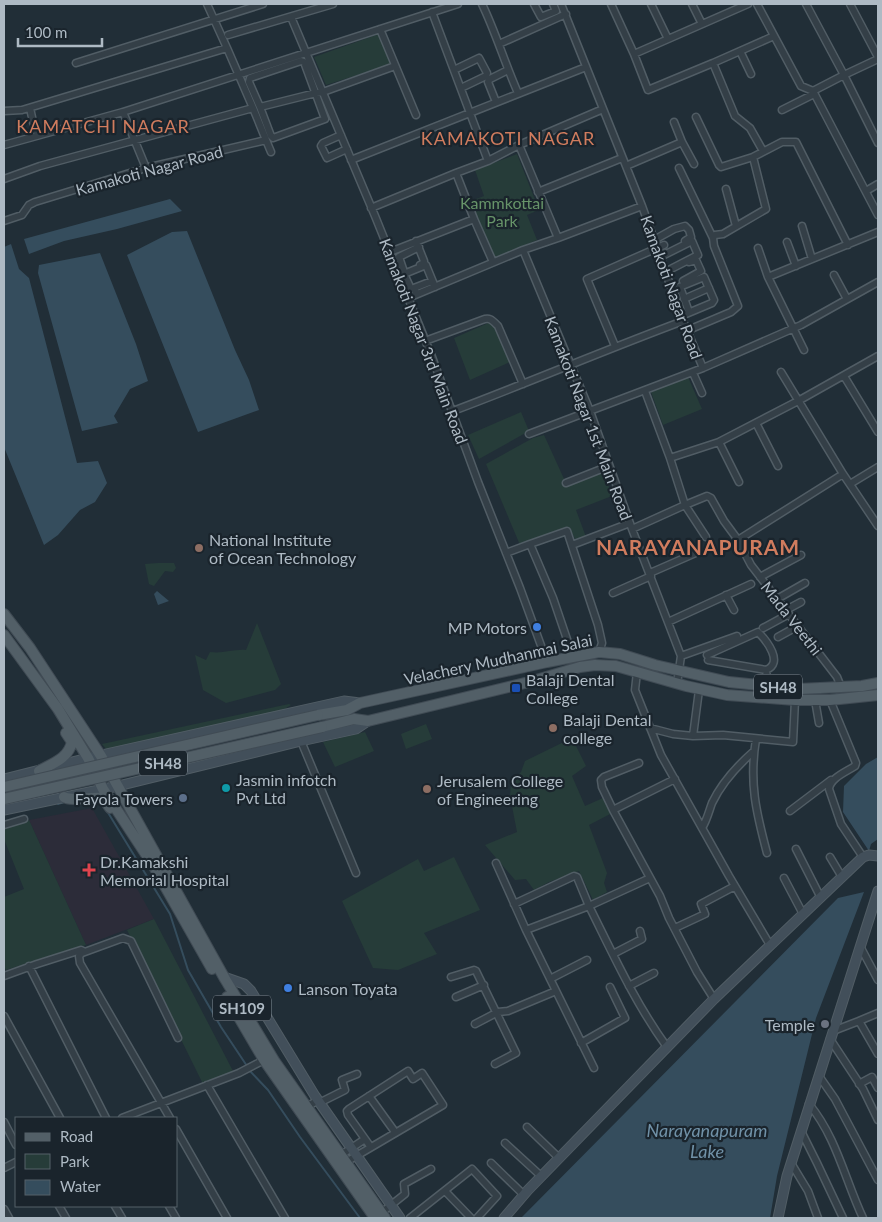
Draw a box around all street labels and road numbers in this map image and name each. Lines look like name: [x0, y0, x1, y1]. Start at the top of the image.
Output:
street label: Kamakoti Nagar Road: [73, 141, 225, 199]
street label: Kamakoti Nagar Road: [637, 213, 707, 361]
street label: Kamakoti Nagar 3rd Main Road: [376, 235, 472, 447]
street label: Kamakoti Nagar 1st Main Road: [541, 313, 637, 523]
street label: Mada Veethi: [757, 577, 827, 659]
street label: Velachery Mudhanmai Salai: [402, 630, 594, 688]
road number: SH48: [754, 674, 802, 700]
road number: SH48: [139, 750, 187, 776]
road number: SH109: [213, 996, 271, 1020]

